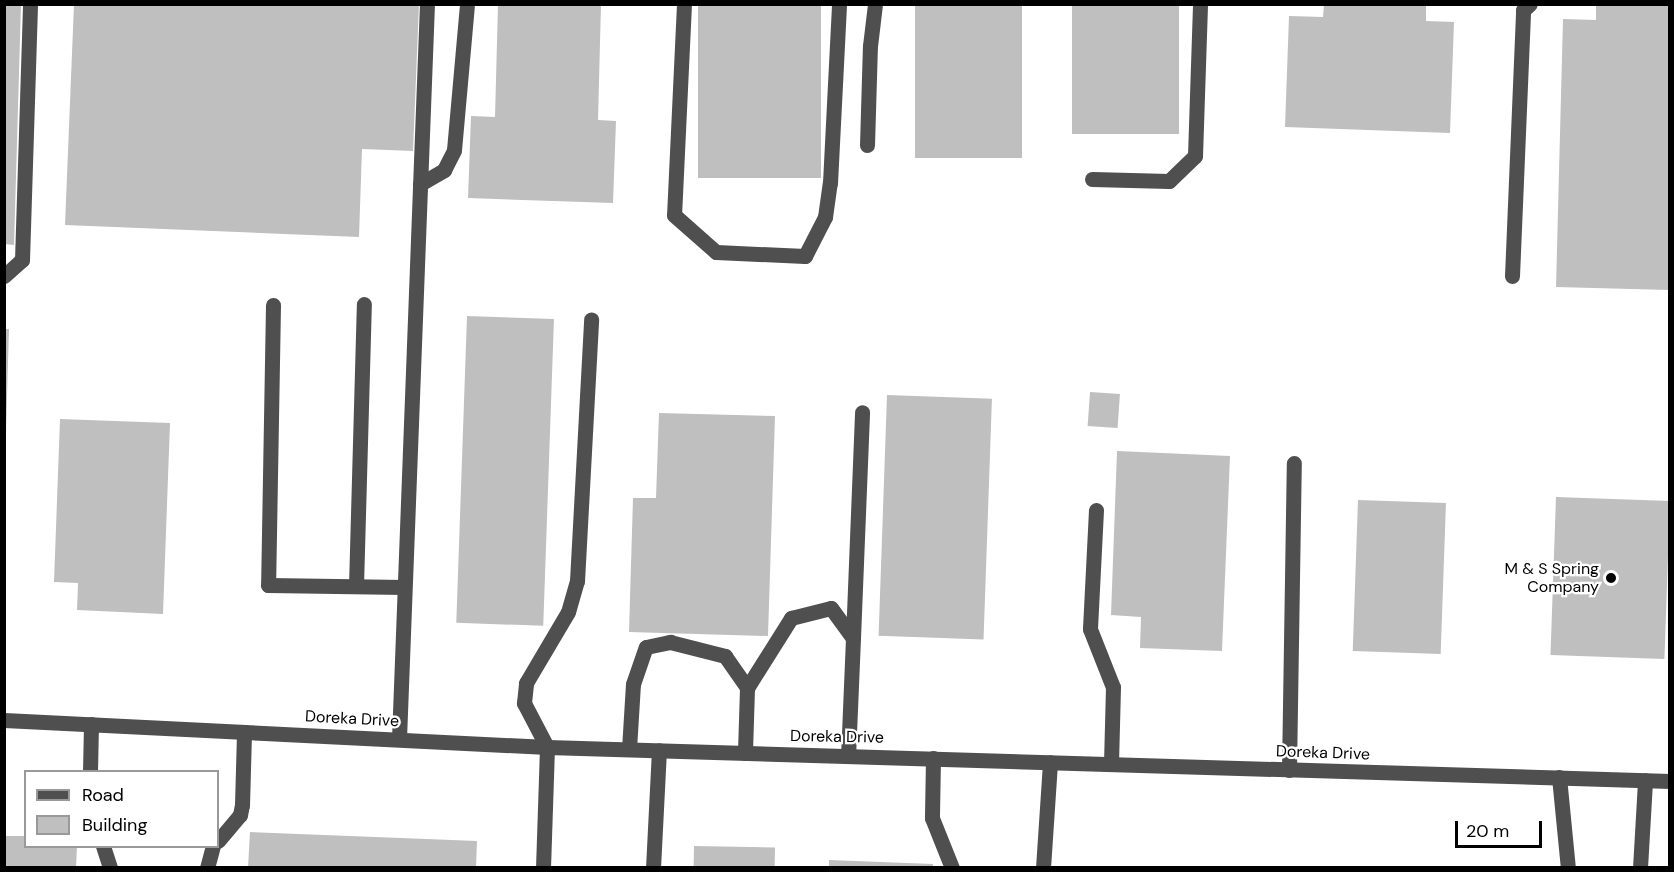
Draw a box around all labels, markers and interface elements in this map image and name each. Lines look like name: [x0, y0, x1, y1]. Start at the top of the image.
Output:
place label: M & S Spring Company: [1505, 559, 1599, 597]
marker: M & S Spring Company: [1604, 571, 1618, 585]
street label: Doreka Drive: [305, 707, 399, 731]
street label: Doreka Drive: [790, 727, 884, 747]
street label: Doreka Drive: [1276, 742, 1370, 764]
legend: [24, 770, 219, 848]
text: Road: [82, 783, 124, 807]
scale bar: [1458, 809, 1545, 847]
text: Building: [82, 813, 147, 837]
text: 20 m: [1466, 819, 1509, 843]

